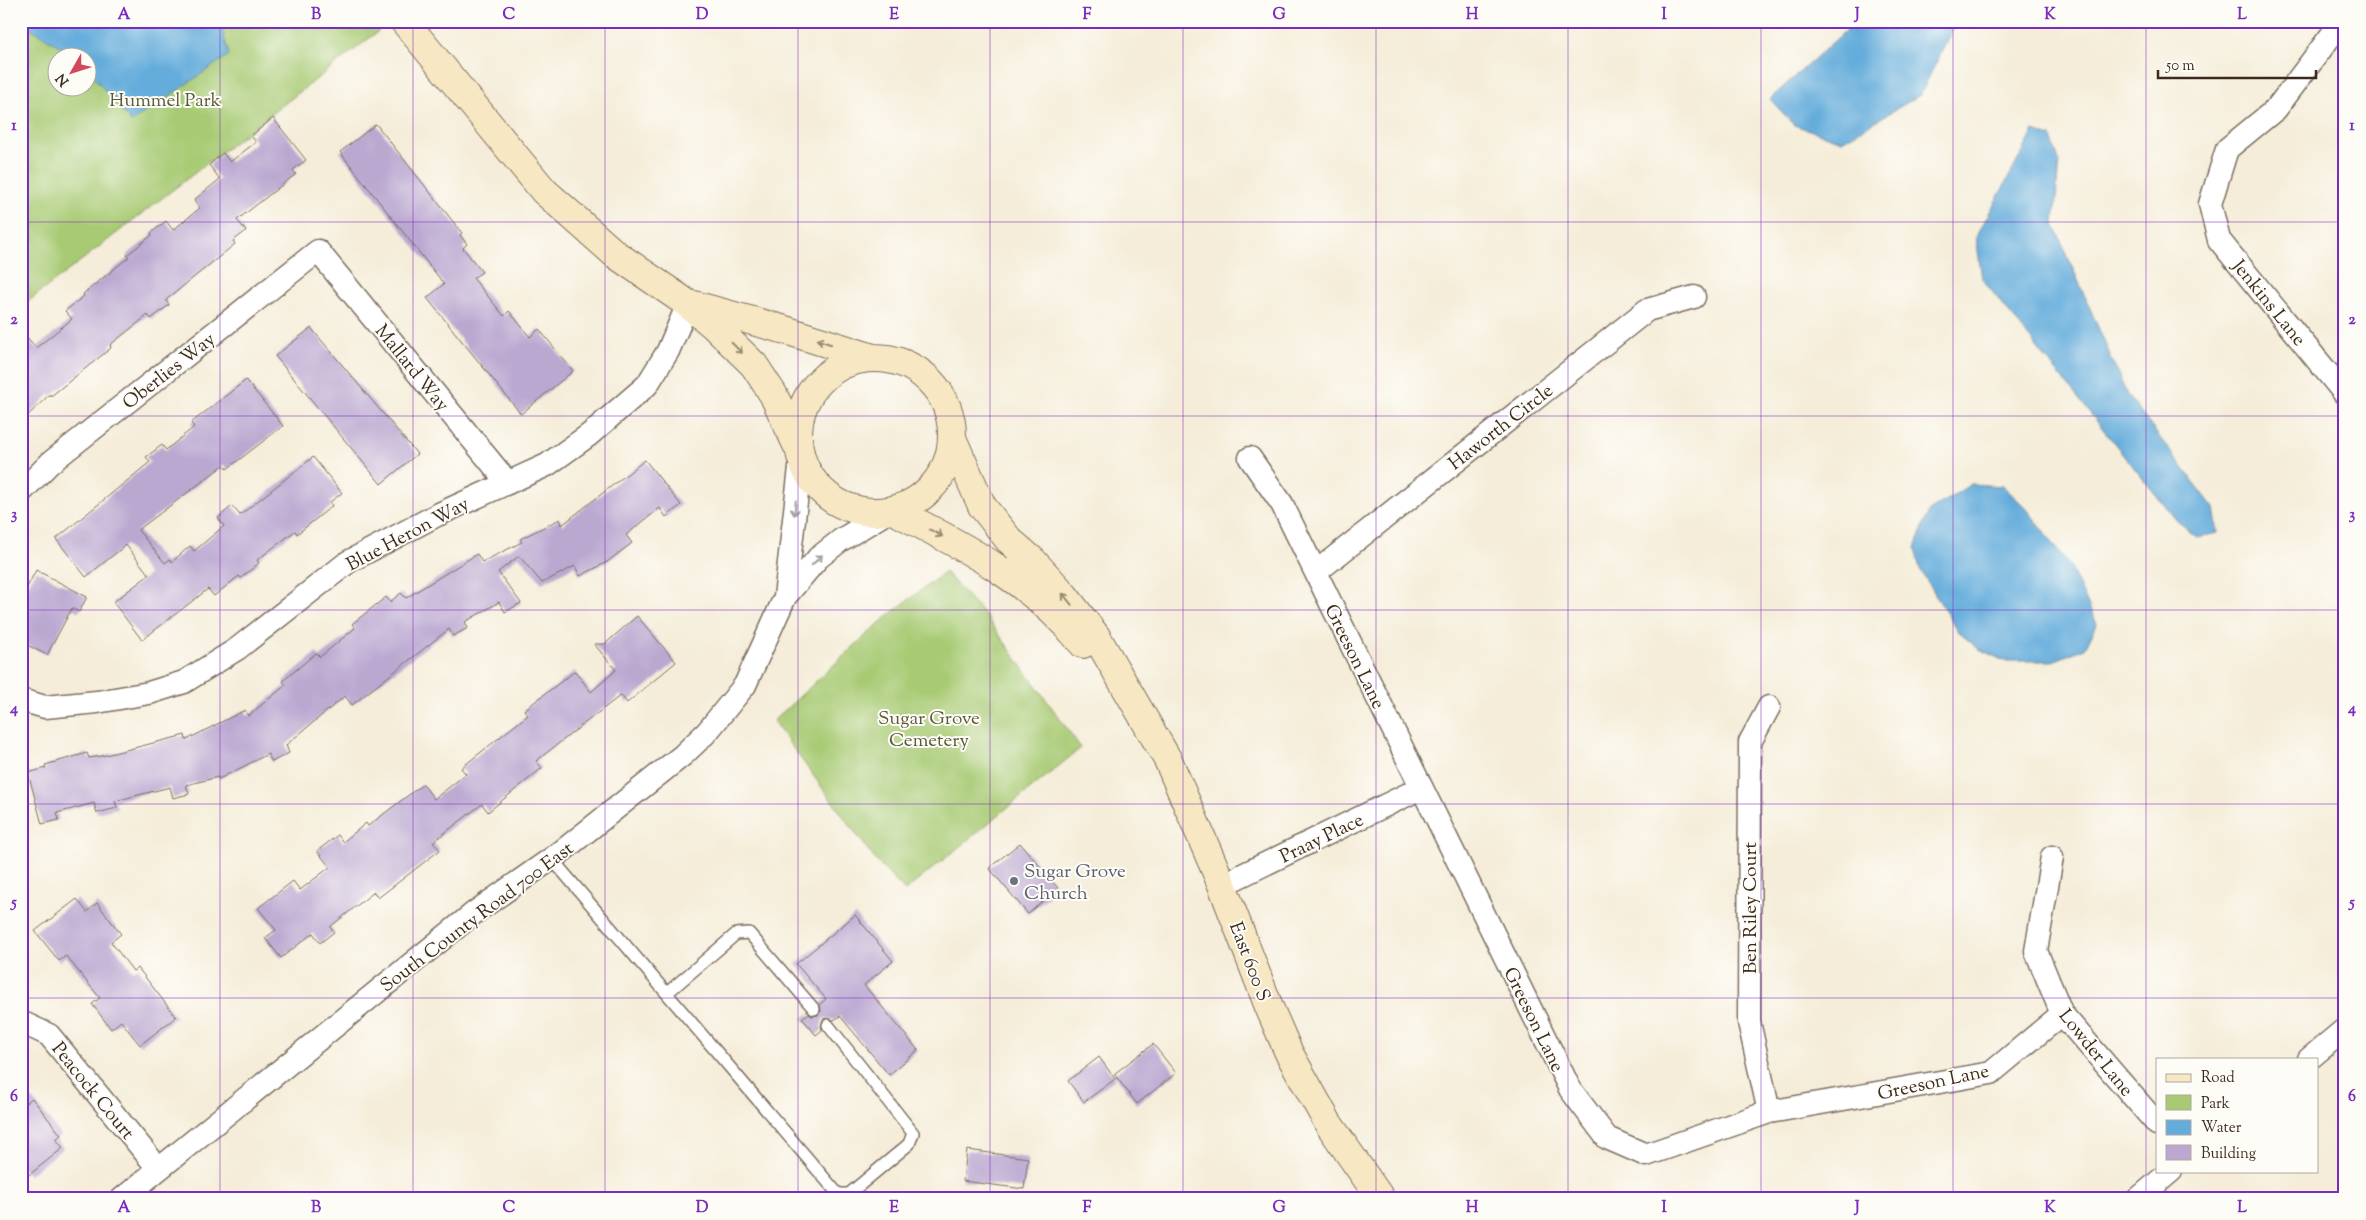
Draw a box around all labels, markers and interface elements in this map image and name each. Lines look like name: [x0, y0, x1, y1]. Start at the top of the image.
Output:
text: A: [118, 4, 131, 27]
text: B: [311, 4, 321, 27]
text: C: [503, 4, 516, 27]
text: D: [696, 4, 709, 27]
text: E: [889, 4, 899, 27]
text: F: [1083, 4, 1092, 27]
text: G: [1272, 4, 1286, 27]
text: H: [1466, 4, 1479, 27]
text: I: [1661, 4, 1667, 27]
text: J: [1853, 4, 1860, 27]
text: K: [2044, 4, 2056, 27]
text: L: [2237, 4, 2247, 27]
north arrow: [48, 48, 98, 98]
scale bar: [2158, 48, 2316, 80]
text: 50 m: [2165, 56, 2195, 77]
text: N: [52, 68, 75, 90]
park label: Hummel Park: [109, 88, 221, 115]
text: 1: [11, 115, 17, 138]
text: 1: [2349, 115, 2355, 138]
street label: Jenkins Lane: [2224, 254, 2311, 353]
text: 2: [10, 309, 18, 332]
text: 2: [2348, 309, 2356, 332]
street label: Mallard Way: [367, 319, 455, 418]
street label: Oberlies Way: [117, 327, 222, 417]
one-way arrow: [816, 336, 832, 346]
one-way arrow: [731, 342, 743, 354]
street label: Haworth Circle: [1443, 378, 1560, 478]
street label: Blue Heron Way: [342, 491, 475, 579]
one-way arrow: [790, 499, 800, 515]
text: 3: [11, 504, 18, 527]
text: 3: [2349, 504, 2356, 527]
one-way arrow: [929, 528, 943, 538]
one-way arrow: [811, 554, 823, 566]
one-way arrow: [1061, 593, 1072, 606]
street label: Greeson Lane: [1317, 600, 1391, 714]
text: 4: [9, 698, 18, 721]
text: 4: [2347, 698, 2356, 721]
park label: Sugar Grove Cemetery: [878, 706, 980, 755]
street label: Praay Place: [1276, 807, 1369, 871]
street label: South County Road 700 East: [375, 836, 580, 1000]
street label: Ben Riley Court: [1738, 841, 1765, 974]
place label: Sugar Grove Church: [1024, 859, 1126, 908]
marker: Sugar Grove Church: [1008, 875, 1020, 887]
text: 5: [9, 892, 17, 915]
text: 5: [2347, 892, 2355, 915]
street label: East 600 S: [1221, 918, 1276, 1006]
street label: Greeson Lane: [1496, 963, 1570, 1077]
street label: Lowder Lane: [2051, 1004, 2139, 1103]
street label: Peacock Court: [44, 1037, 140, 1147]
street label: Greeson Lane: [1875, 1058, 1992, 1108]
legend: [2156, 1058, 2318, 1172]
text: Road: [2201, 1068, 2235, 1089]
text: 6: [10, 1086, 18, 1109]
text: 6: [2348, 1086, 2356, 1109]
text: Park: [2201, 1094, 2230, 1115]
text: Water: [2201, 1118, 2242, 1139]
text: Building: [2201, 1144, 2256, 1165]
text: A: [118, 1197, 131, 1220]
text: B: [311, 1197, 321, 1220]
text: C: [503, 1197, 516, 1220]
text: D: [696, 1197, 709, 1220]
text: E: [889, 1197, 899, 1220]
text: F: [1083, 1197, 1092, 1220]
text: G: [1272, 1197, 1286, 1220]
text: H: [1466, 1197, 1479, 1220]
text: I: [1661, 1197, 1667, 1220]
text: J: [1853, 1197, 1860, 1220]
text: K: [2044, 1197, 2056, 1220]
text: L: [2237, 1197, 2247, 1220]

